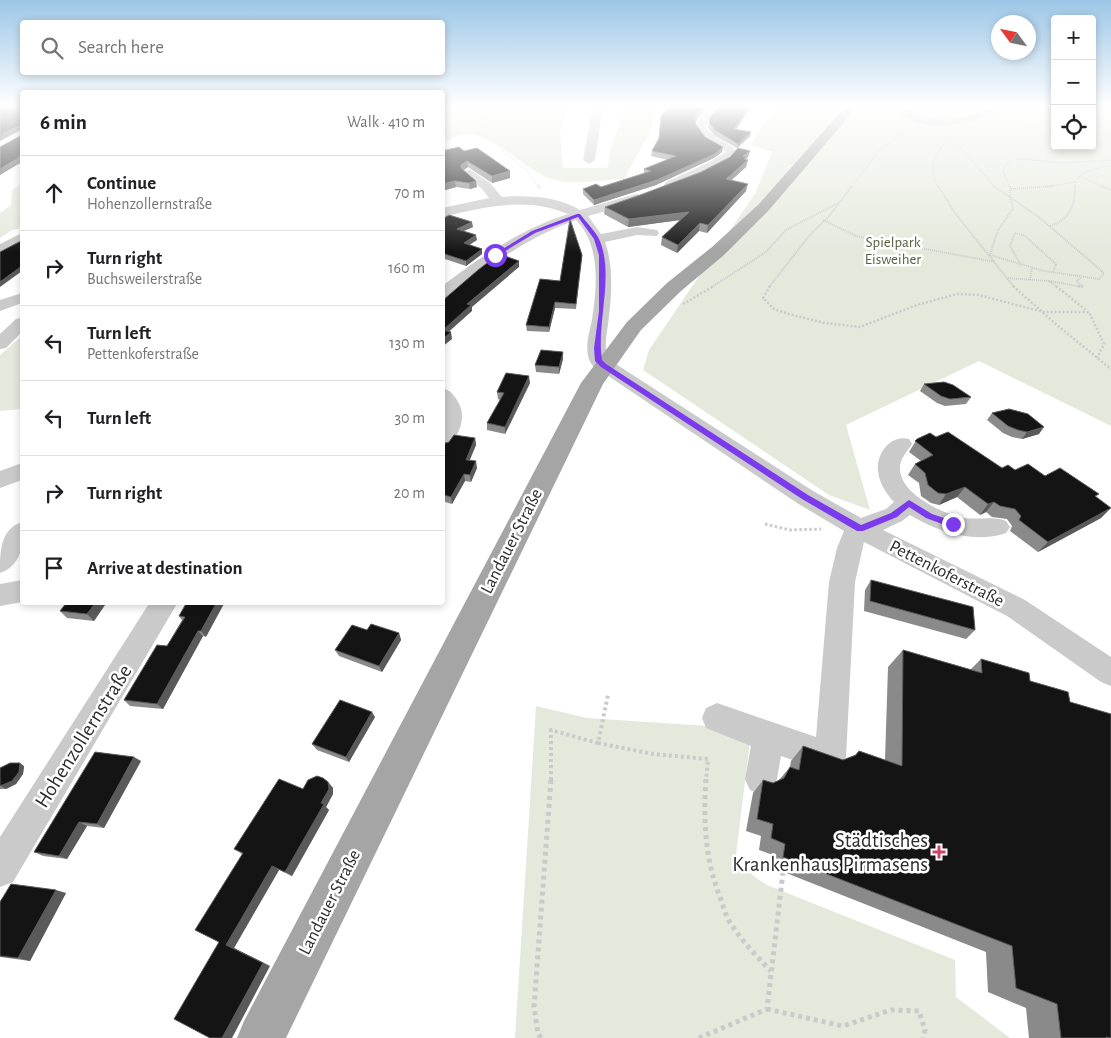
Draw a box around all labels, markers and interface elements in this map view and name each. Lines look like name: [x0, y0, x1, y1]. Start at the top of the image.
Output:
north arrow: [991, 15, 1036, 60]
map controls: [1051, 15, 1096, 150]
button: +: [1051, 15, 1096, 60]
search box: [20, 20, 445, 75]
icon: search: [38, 34, 66, 62]
text: Search here: [78, 38, 164, 57]
button: −: [1051, 60, 1096, 105]
button: locate: [1051, 105, 1096, 150]
text: 6 min: [40, 112, 87, 133]
text: Walk · 410 m: [347, 114, 425, 130]
text: Continue: [87, 174, 156, 193]
icon: ahead: [40, 179, 68, 207]
text: 70 m: [394, 185, 425, 201]
text: Hohenzollernstraße: [87, 196, 212, 212]
park label: Spielpark Eisweiher: [865, 235, 921, 267]
route start: [484, 244, 507, 267]
text: Turn right: [87, 249, 162, 268]
icon: right: [40, 254, 68, 282]
text: 160 m: [388, 260, 425, 276]
text: Buchsweilerstraße: [87, 271, 202, 287]
text: Turn left: [87, 324, 151, 343]
icon: left: [40, 329, 68, 357]
text: 130 m: [389, 335, 425, 351]
text: Pettenkoferstraße: [87, 346, 199, 362]
icon: left: [40, 404, 68, 432]
text: Turn left: [87, 409, 151, 428]
text: 30 m: [395, 410, 425, 426]
icon: right: [40, 479, 68, 507]
text: Turn right: [87, 484, 162, 503]
text: 20 m: [394, 485, 425, 501]
street label: Landauer Straße: [478, 486, 546, 597]
route end: [942, 513, 965, 536]
street label: Pettenkoferstraße: [886, 537, 1007, 611]
icon: arrive: [40, 554, 68, 582]
text: Arrive at destination: [87, 559, 243, 578]
street label: Hohenzollernstraße: [31, 661, 136, 811]
place label: Städtisches Krankenhaus Pirmasens: [732, 830, 928, 875]
marker: Städtisches Krankenhaus Pirmasens: [932, 845, 946, 859]
street label: Landauer Straße: [296, 847, 364, 958]

